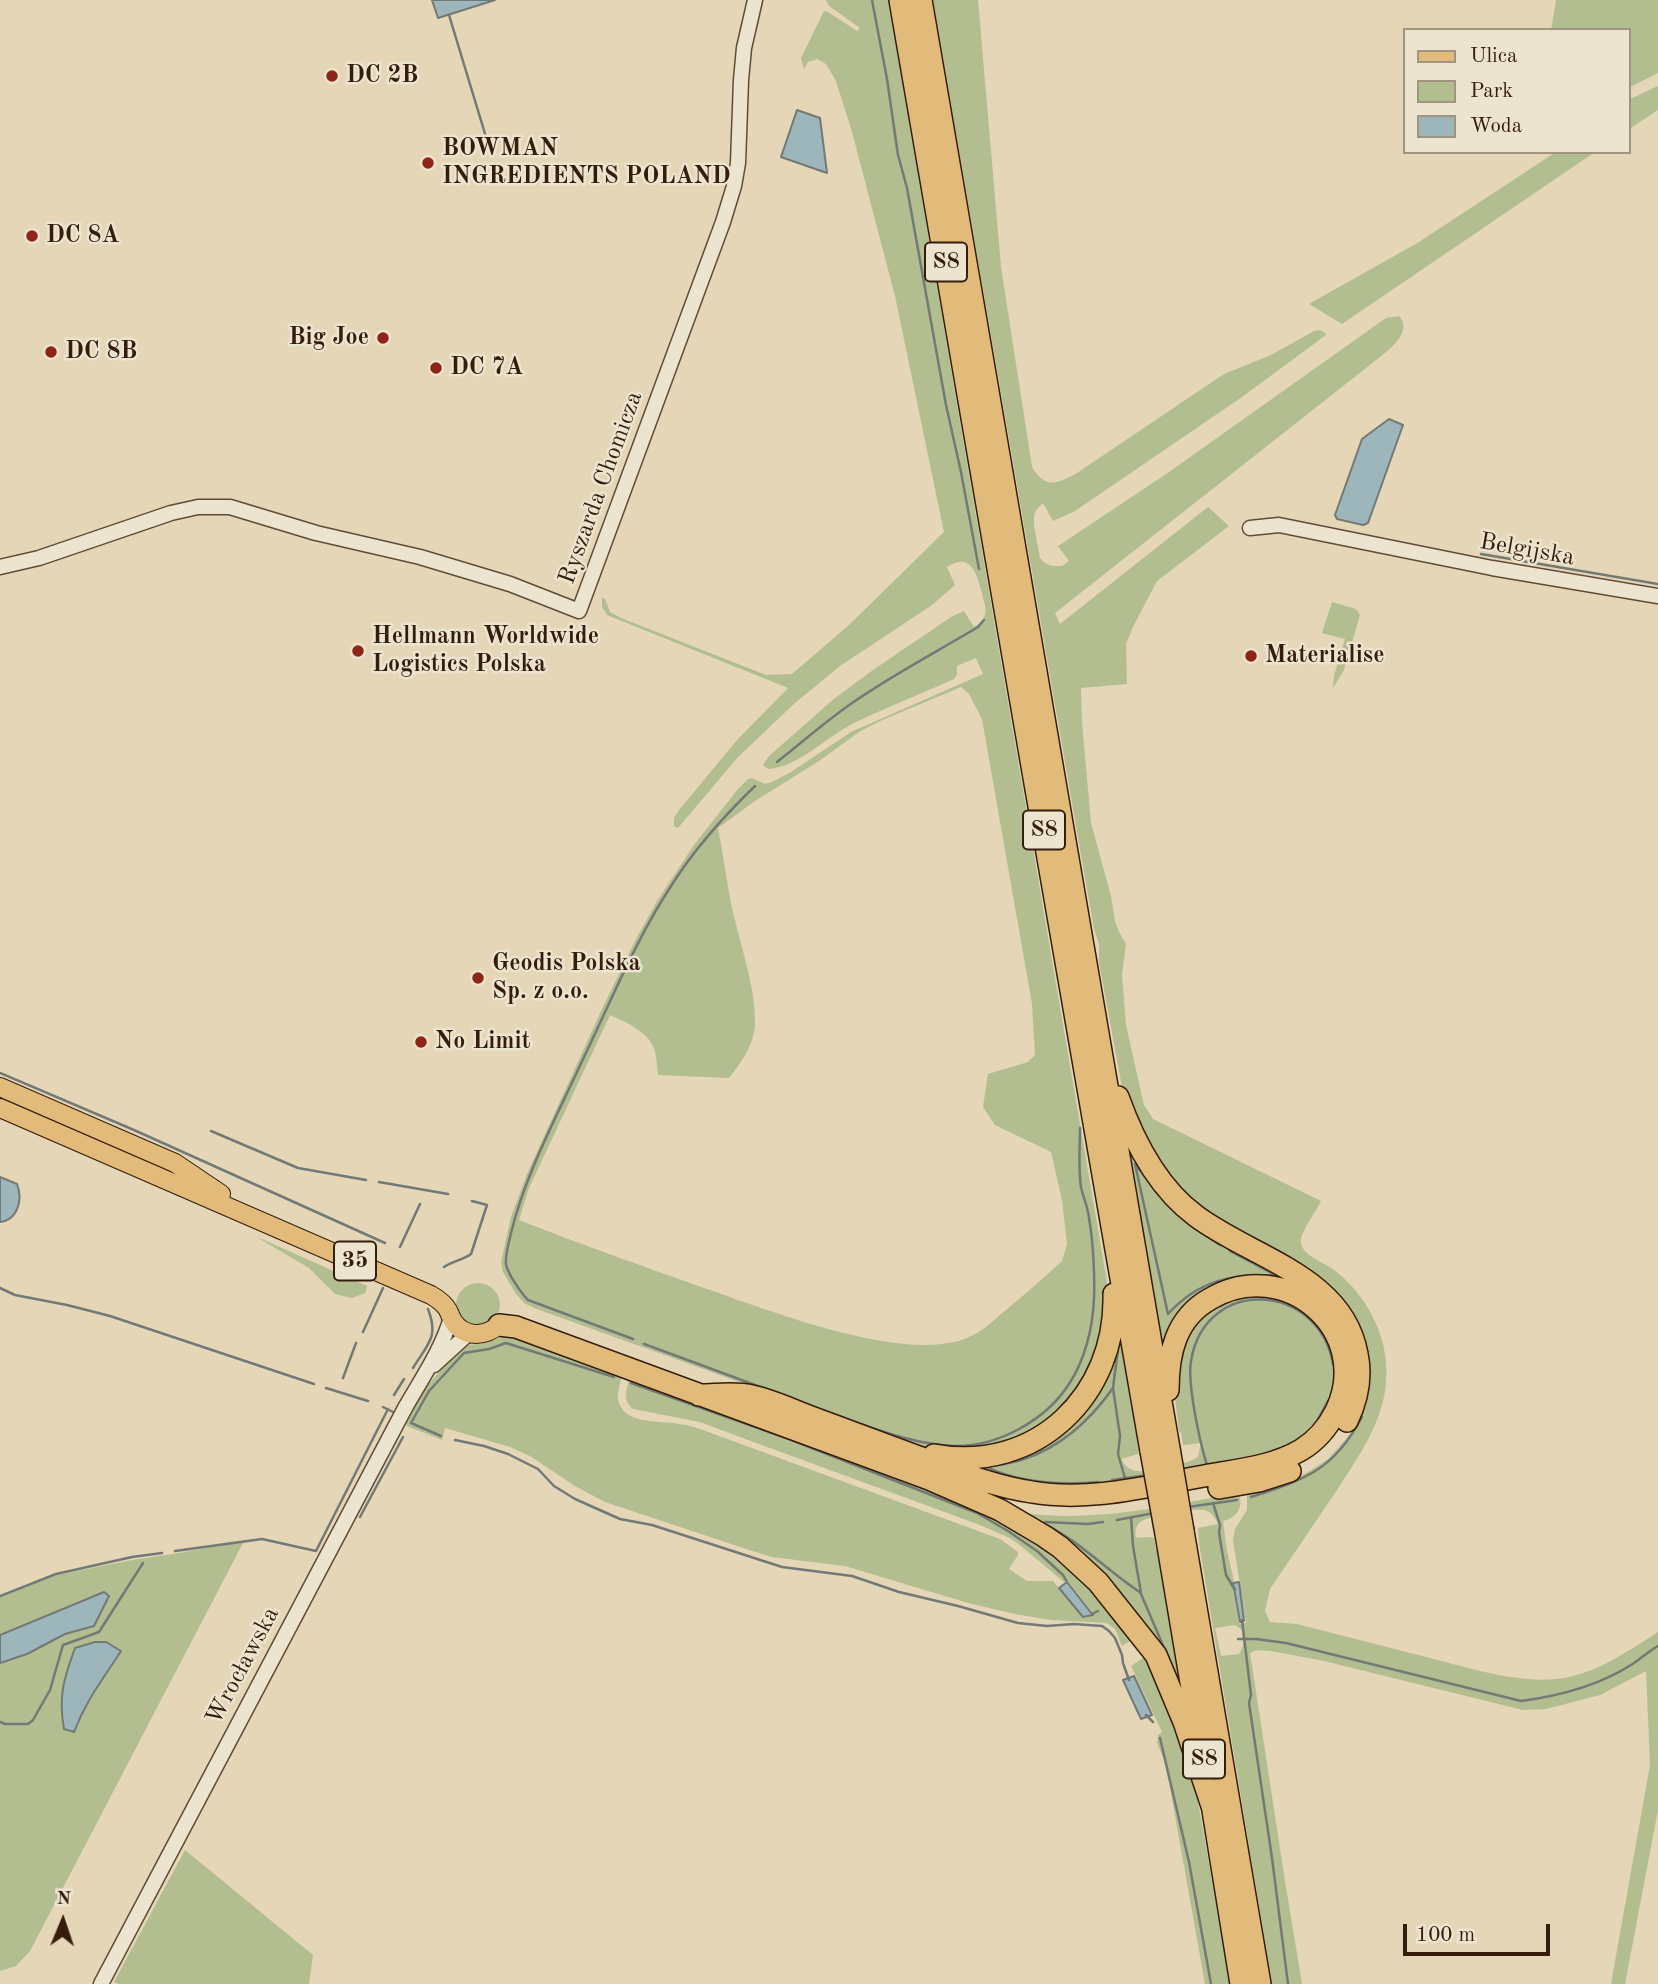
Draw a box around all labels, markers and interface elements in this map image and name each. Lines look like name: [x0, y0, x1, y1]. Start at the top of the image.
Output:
legend: [1402, 28, 1630, 154]
text: Ulica: [1470, 46, 1517, 67]
place label: DC 2B: [346, 62, 418, 90]
marker: DC 2B: [324, 68, 340, 84]
text: Park: [1470, 81, 1513, 102]
text: Woda: [1470, 116, 1522, 137]
place label: BOWMAN INGREDIENTS POLAND: [442, 135, 731, 191]
marker: BOWMAN INGREDIENTS POLAND: [420, 155, 436, 171]
place label: DC 8A: [46, 222, 119, 250]
marker: DC 8A: [24, 228, 40, 244]
road number: S8: [925, 243, 967, 282]
place label: Big Joe: [288, 324, 369, 352]
marker: Big Joe: [375, 330, 391, 346]
place label: DC 8B: [65, 338, 137, 366]
marker: DC 8B: [43, 344, 59, 360]
place label: DC 7A: [450, 354, 523, 382]
marker: DC 7A: [428, 360, 444, 376]
street label: Ryszarda Chomicza: [553, 388, 649, 588]
street label: Belgijska: [1477, 527, 1577, 573]
place label: Hellmann Worldwide Logistics Polska: [372, 623, 599, 679]
place label: Materialise: [1265, 642, 1384, 670]
marker: Hellmann Worldwide Logistics Polska: [350, 643, 366, 659]
marker: Materialise: [1243, 648, 1259, 664]
road number: S8: [1023, 810, 1065, 850]
place label: Geodis Polska Sp. z o.o.: [492, 950, 641, 1006]
marker: Geodis Polska Sp. z o.o.: [470, 970, 486, 986]
place label: No Limit: [435, 1028, 530, 1056]
marker: No Limit: [413, 1034, 429, 1050]
road number: 35: [334, 1242, 376, 1280]
street label: Wrocławska: [200, 1602, 286, 1730]
road number: S8: [1183, 1740, 1225, 1778]
north arrow: [28, 1886, 98, 1956]
text: N: [56, 1890, 71, 1909]
scale bar: [1406, 1910, 1553, 1954]
text: 100 m: [1416, 1925, 1475, 1946]

